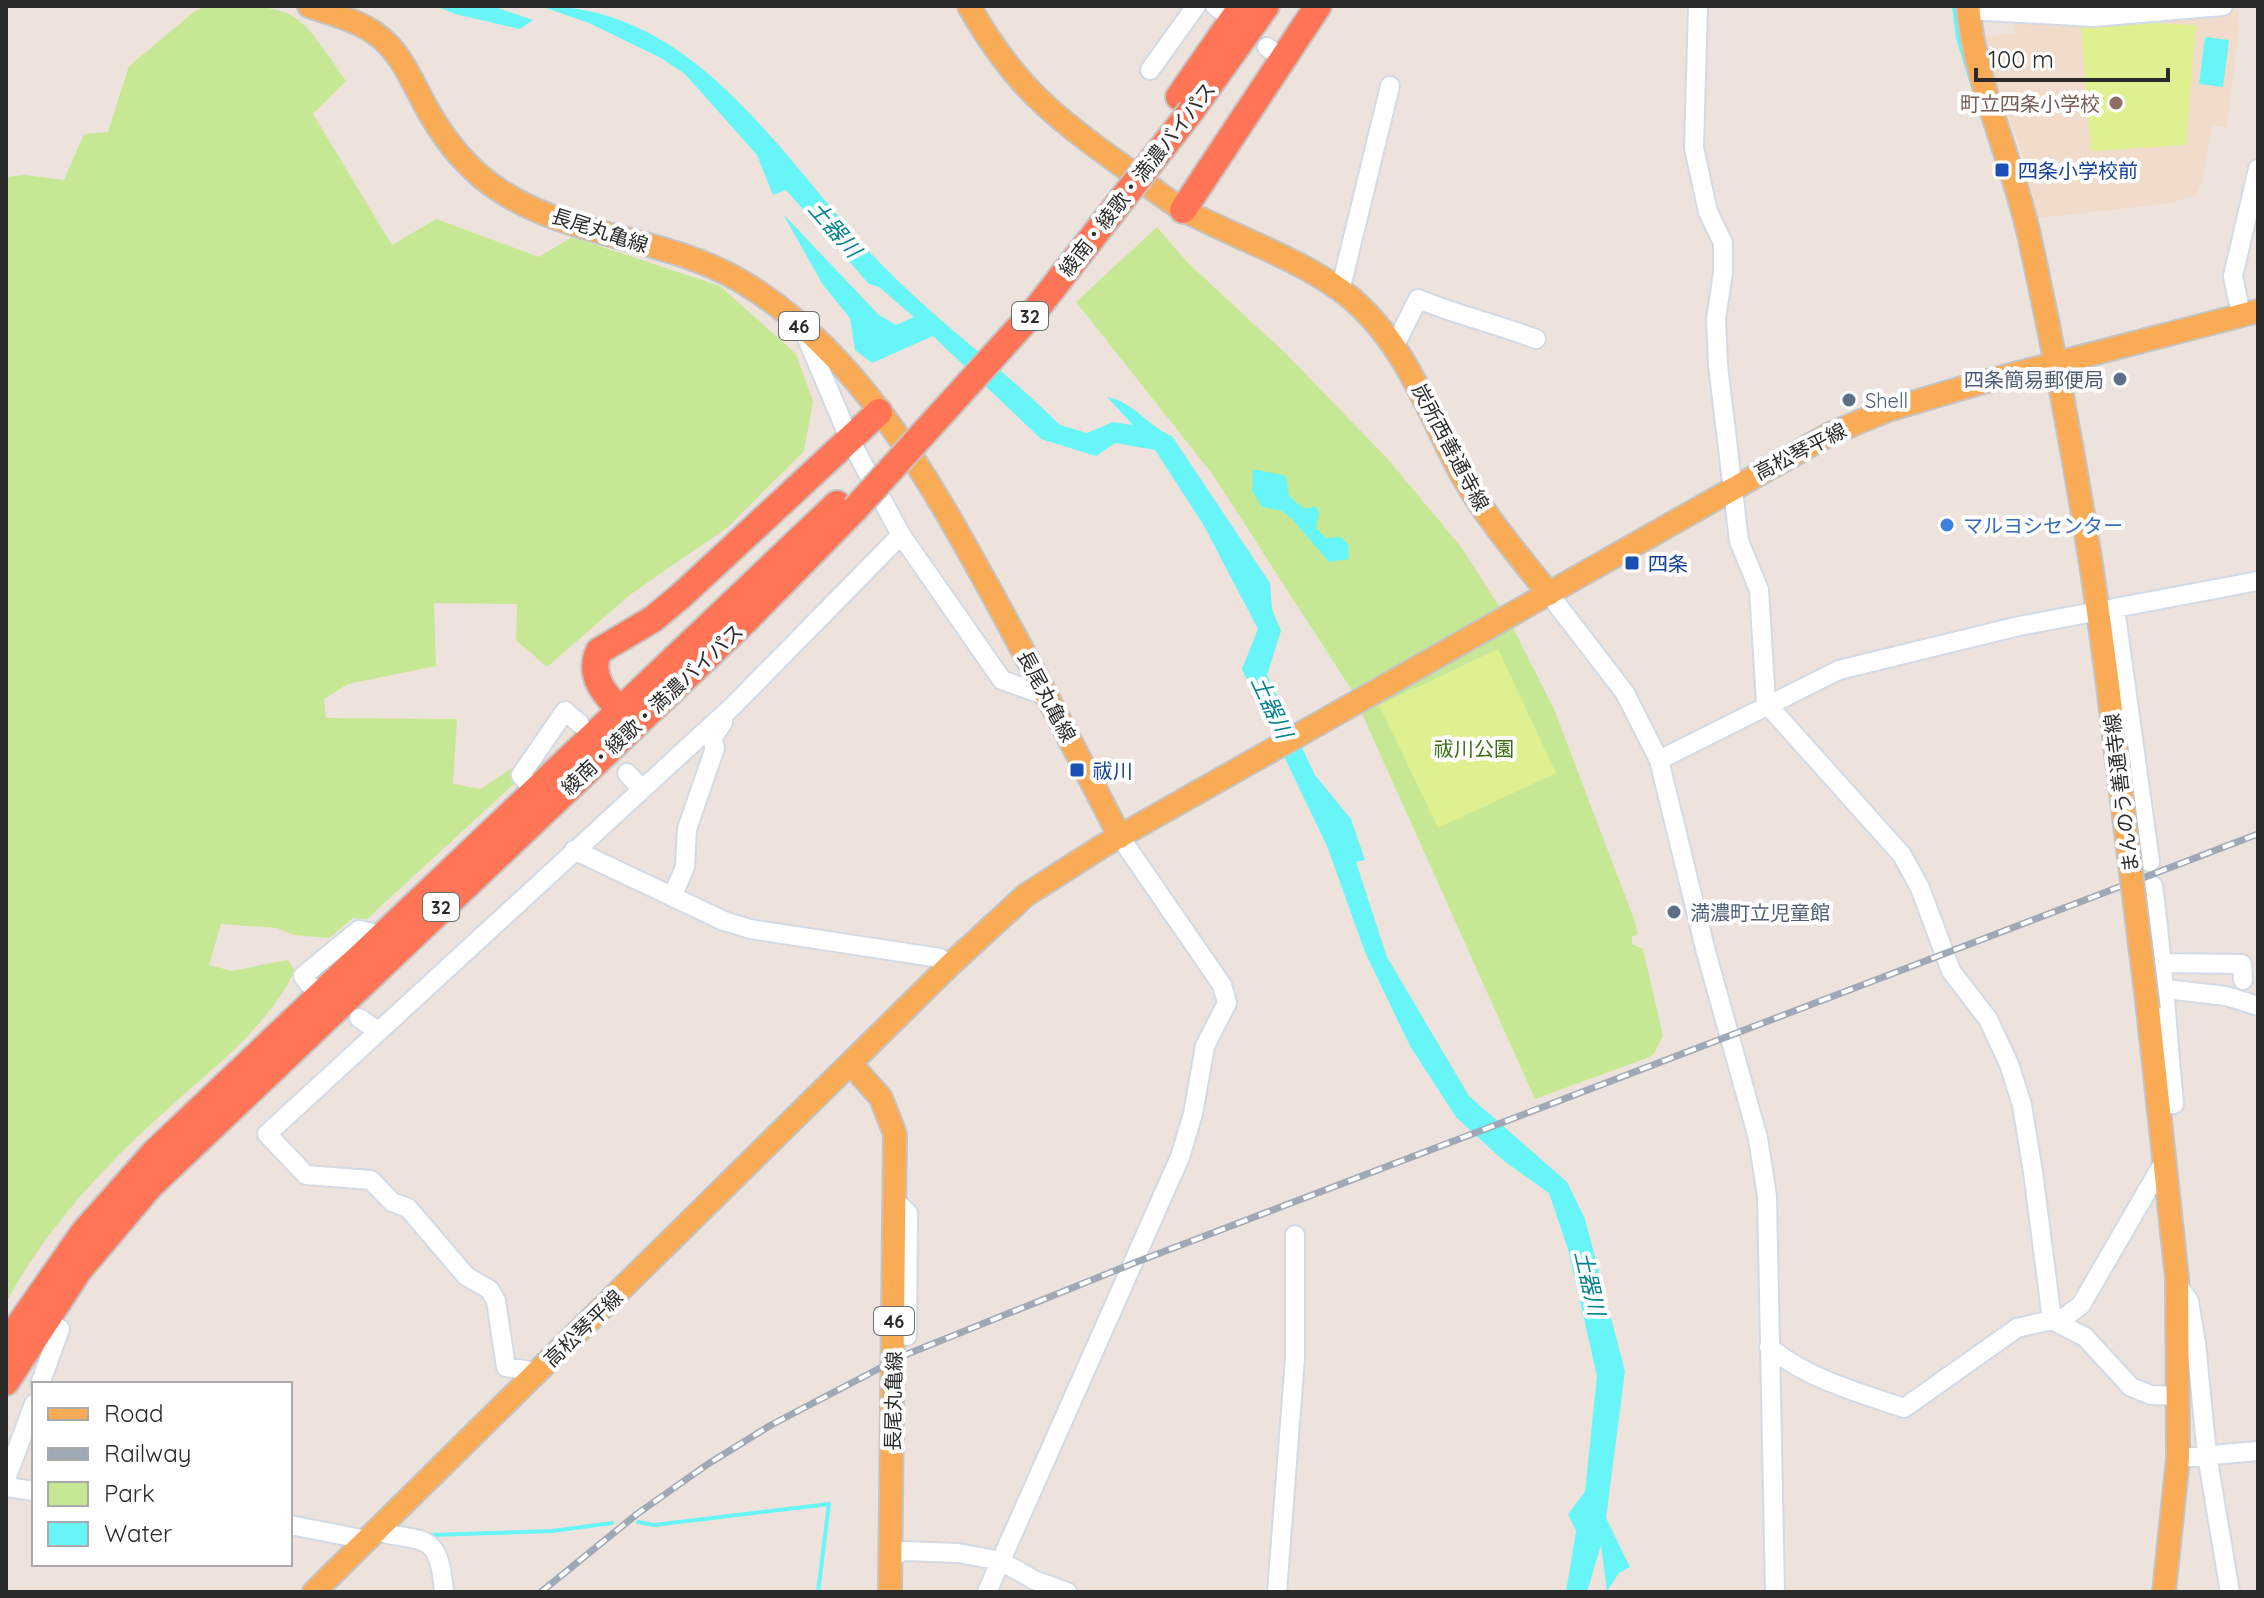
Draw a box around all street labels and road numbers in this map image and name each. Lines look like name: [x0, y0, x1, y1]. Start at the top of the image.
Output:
street label: 綾南・綾歌・満濃バイパス: [1053, 77, 1221, 281]
street label: 長尾丸亀線: [549, 203, 651, 257]
road number: 32: [1012, 302, 1048, 330]
road number: 46: [779, 312, 819, 340]
street label: 炭所西善通寺線: [1407, 379, 1495, 515]
street label: 高松琴平線: [1750, 417, 1850, 485]
street label: 綾南・綾歌・満濃バイパス: [556, 618, 748, 800]
street label: 長尾丸亀線: [1012, 646, 1082, 746]
street label: まんのう善通寺線: [2099, 712, 2143, 874]
road number: 32: [423, 893, 459, 921]
street label: 高松琴平線: [538, 1284, 628, 1372]
road number: 46: [874, 1307, 914, 1335]
street label: 長尾丸亀線: [880, 1351, 906, 1451]

